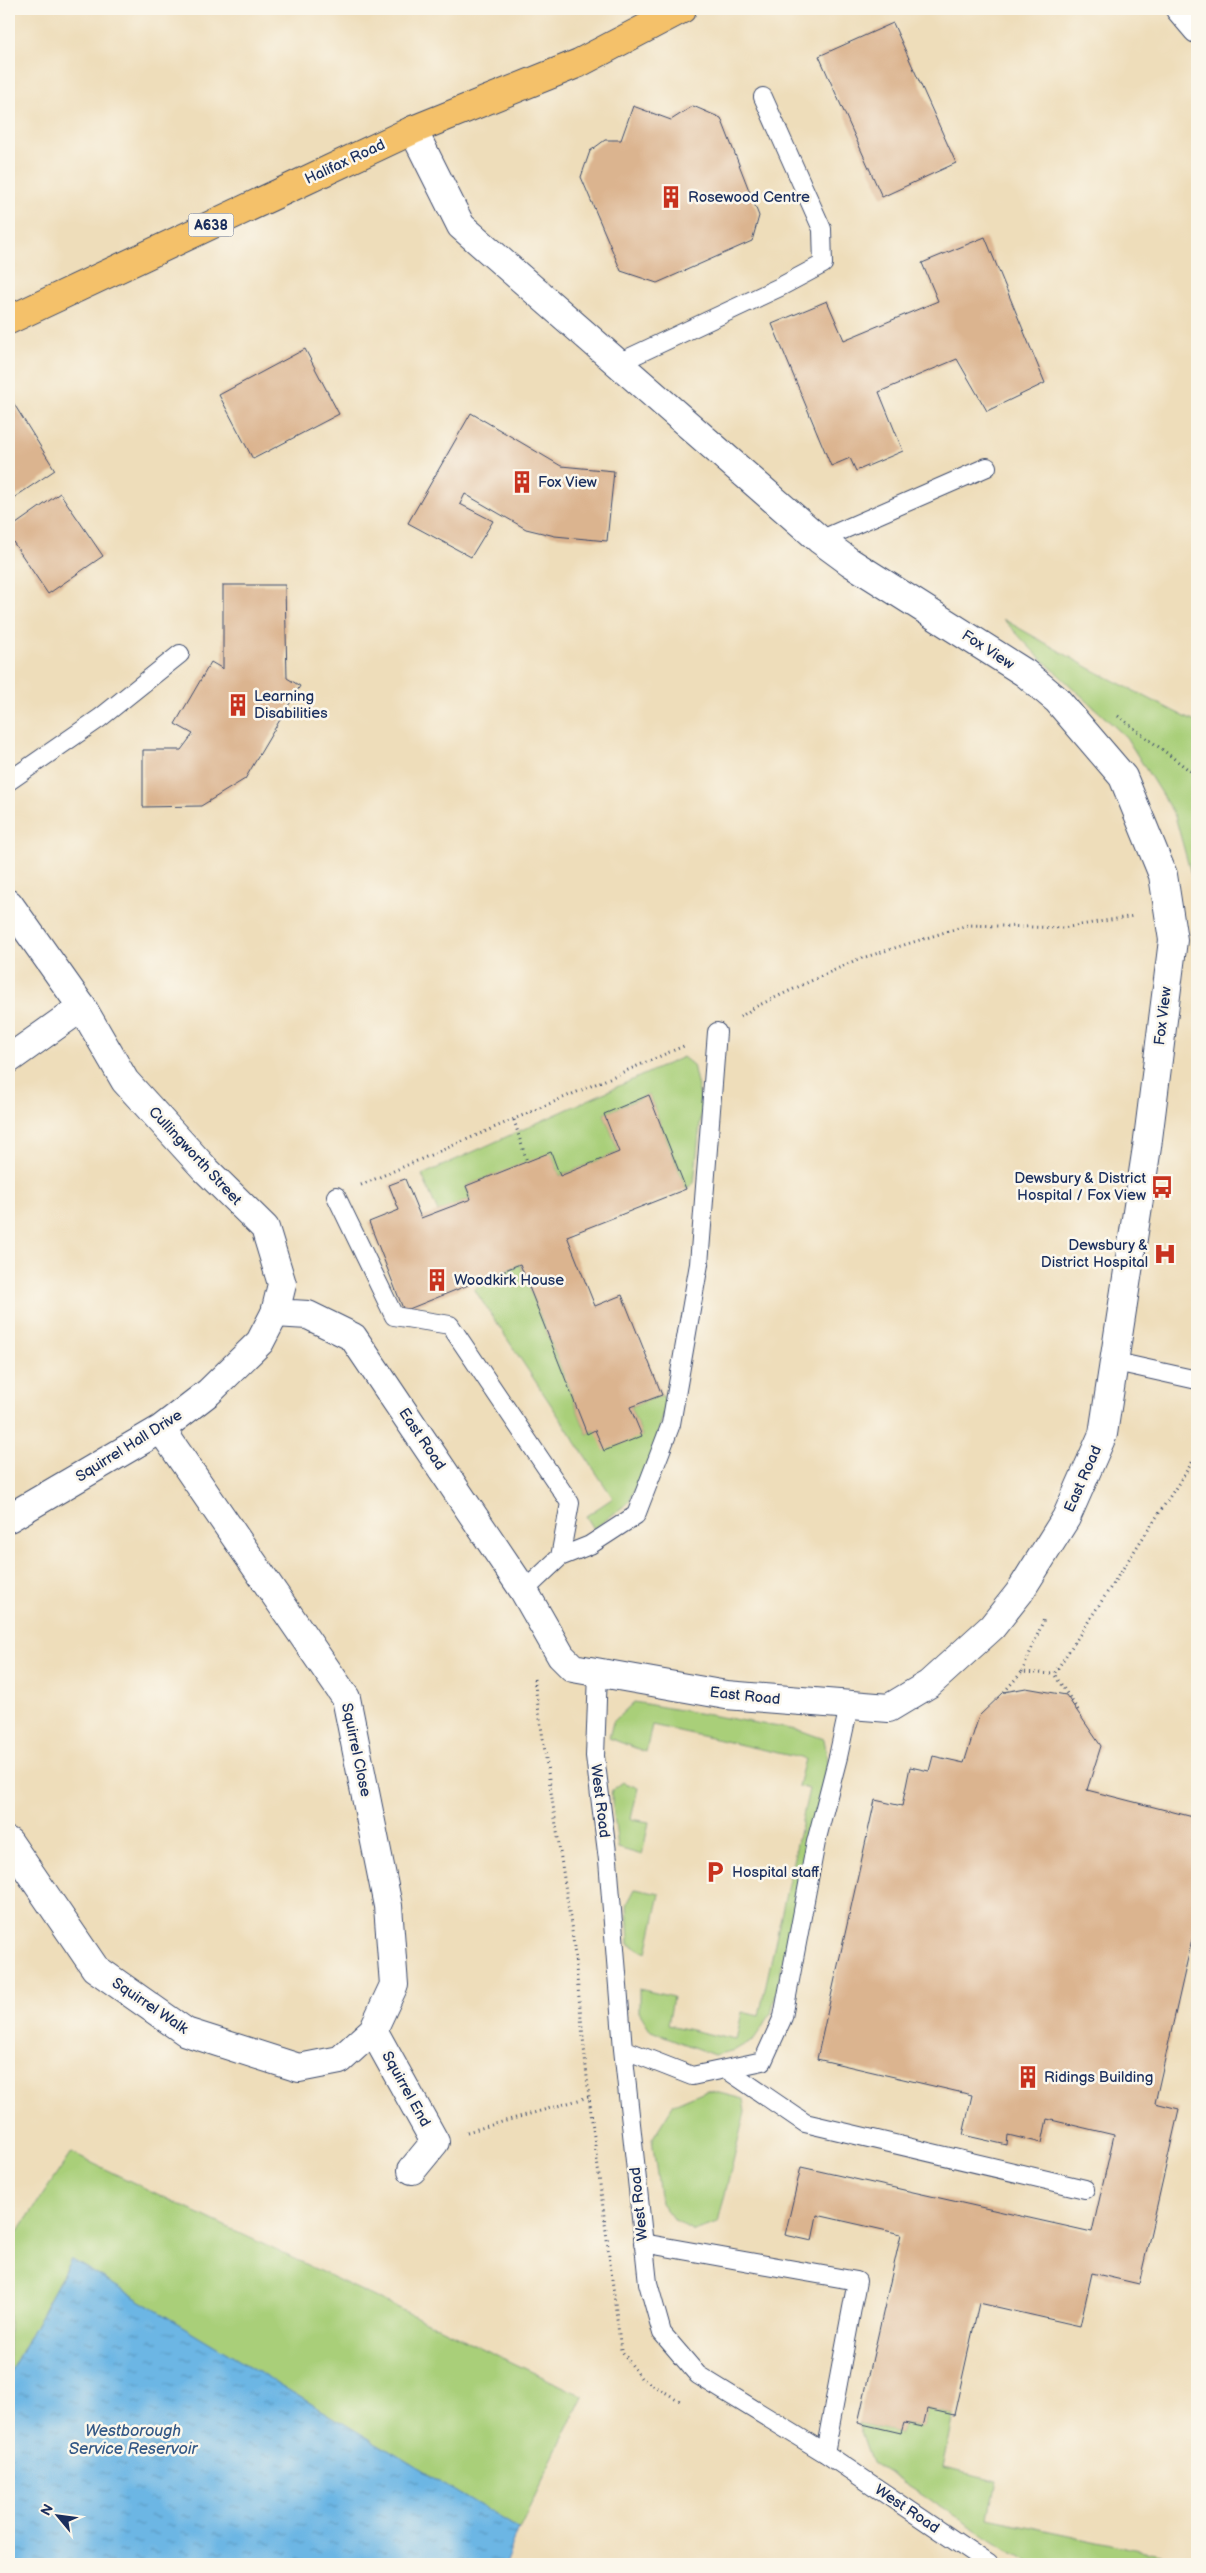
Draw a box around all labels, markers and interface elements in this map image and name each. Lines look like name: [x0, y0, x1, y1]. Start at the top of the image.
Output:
street label: Halifax Road: [302, 135, 388, 189]
building icon: Rosewood Centre: [658, 184, 684, 210]
place label: Rosewood Centre: [688, 188, 810, 207]
road number: A638: [188, 214, 234, 236]
building icon: Fox View: [509, 469, 535, 495]
place label: Fox View: [538, 473, 597, 492]
street label: Fox View: [958, 626, 1018, 674]
place label: Learning Disabilities: [254, 687, 328, 723]
building icon: Learning Disabilities: [225, 692, 251, 718]
street label: Fox View: [1150, 986, 1176, 1046]
street label: Cullingworth Street: [144, 1103, 246, 1210]
place label: Dewsbury & District Hospital / Fox View: [1014, 1169, 1146, 1205]
bus stop icon: Dewsbury & District Hospital / Fox View: [1149, 1174, 1175, 1200]
place label: Dewsbury & District Hospital: [1041, 1236, 1148, 1272]
hospital icon: Dewsbury & District Hospital: [1152, 1241, 1178, 1267]
building icon: Woodkirk House: [424, 1267, 450, 1293]
place label: Woodkirk House: [454, 1271, 564, 1290]
street label: East Road: [394, 1404, 450, 1474]
street label: Squirrel Hall Drive: [72, 1406, 186, 1486]
street label: East Road: [1060, 1443, 1106, 1515]
street label: East Road: [709, 1683, 781, 1709]
street label: Squirrel Close: [337, 1701, 375, 1799]
street label: West Road: [586, 1763, 614, 1839]
parking icon: Hospital staff: [702, 1859, 728, 1885]
place label: Hospital staff: [732, 1863, 819, 1882]
street label: Squirrel Walk: [108, 1974, 192, 2039]
street label: Squirrel End: [377, 2048, 435, 2130]
building icon: Ridings Building: [1015, 2064, 1041, 2090]
place label: Ridings Building: [1044, 2068, 1153, 2087]
street label: West Road: [626, 2166, 652, 2242]
water label: Westborough Service Reservoir: [69, 2422, 199, 2459]
street label: West Road: [871, 2480, 943, 2538]
north arrow: [32, 2490, 82, 2540]
text: N: [37, 2501, 57, 2519]

